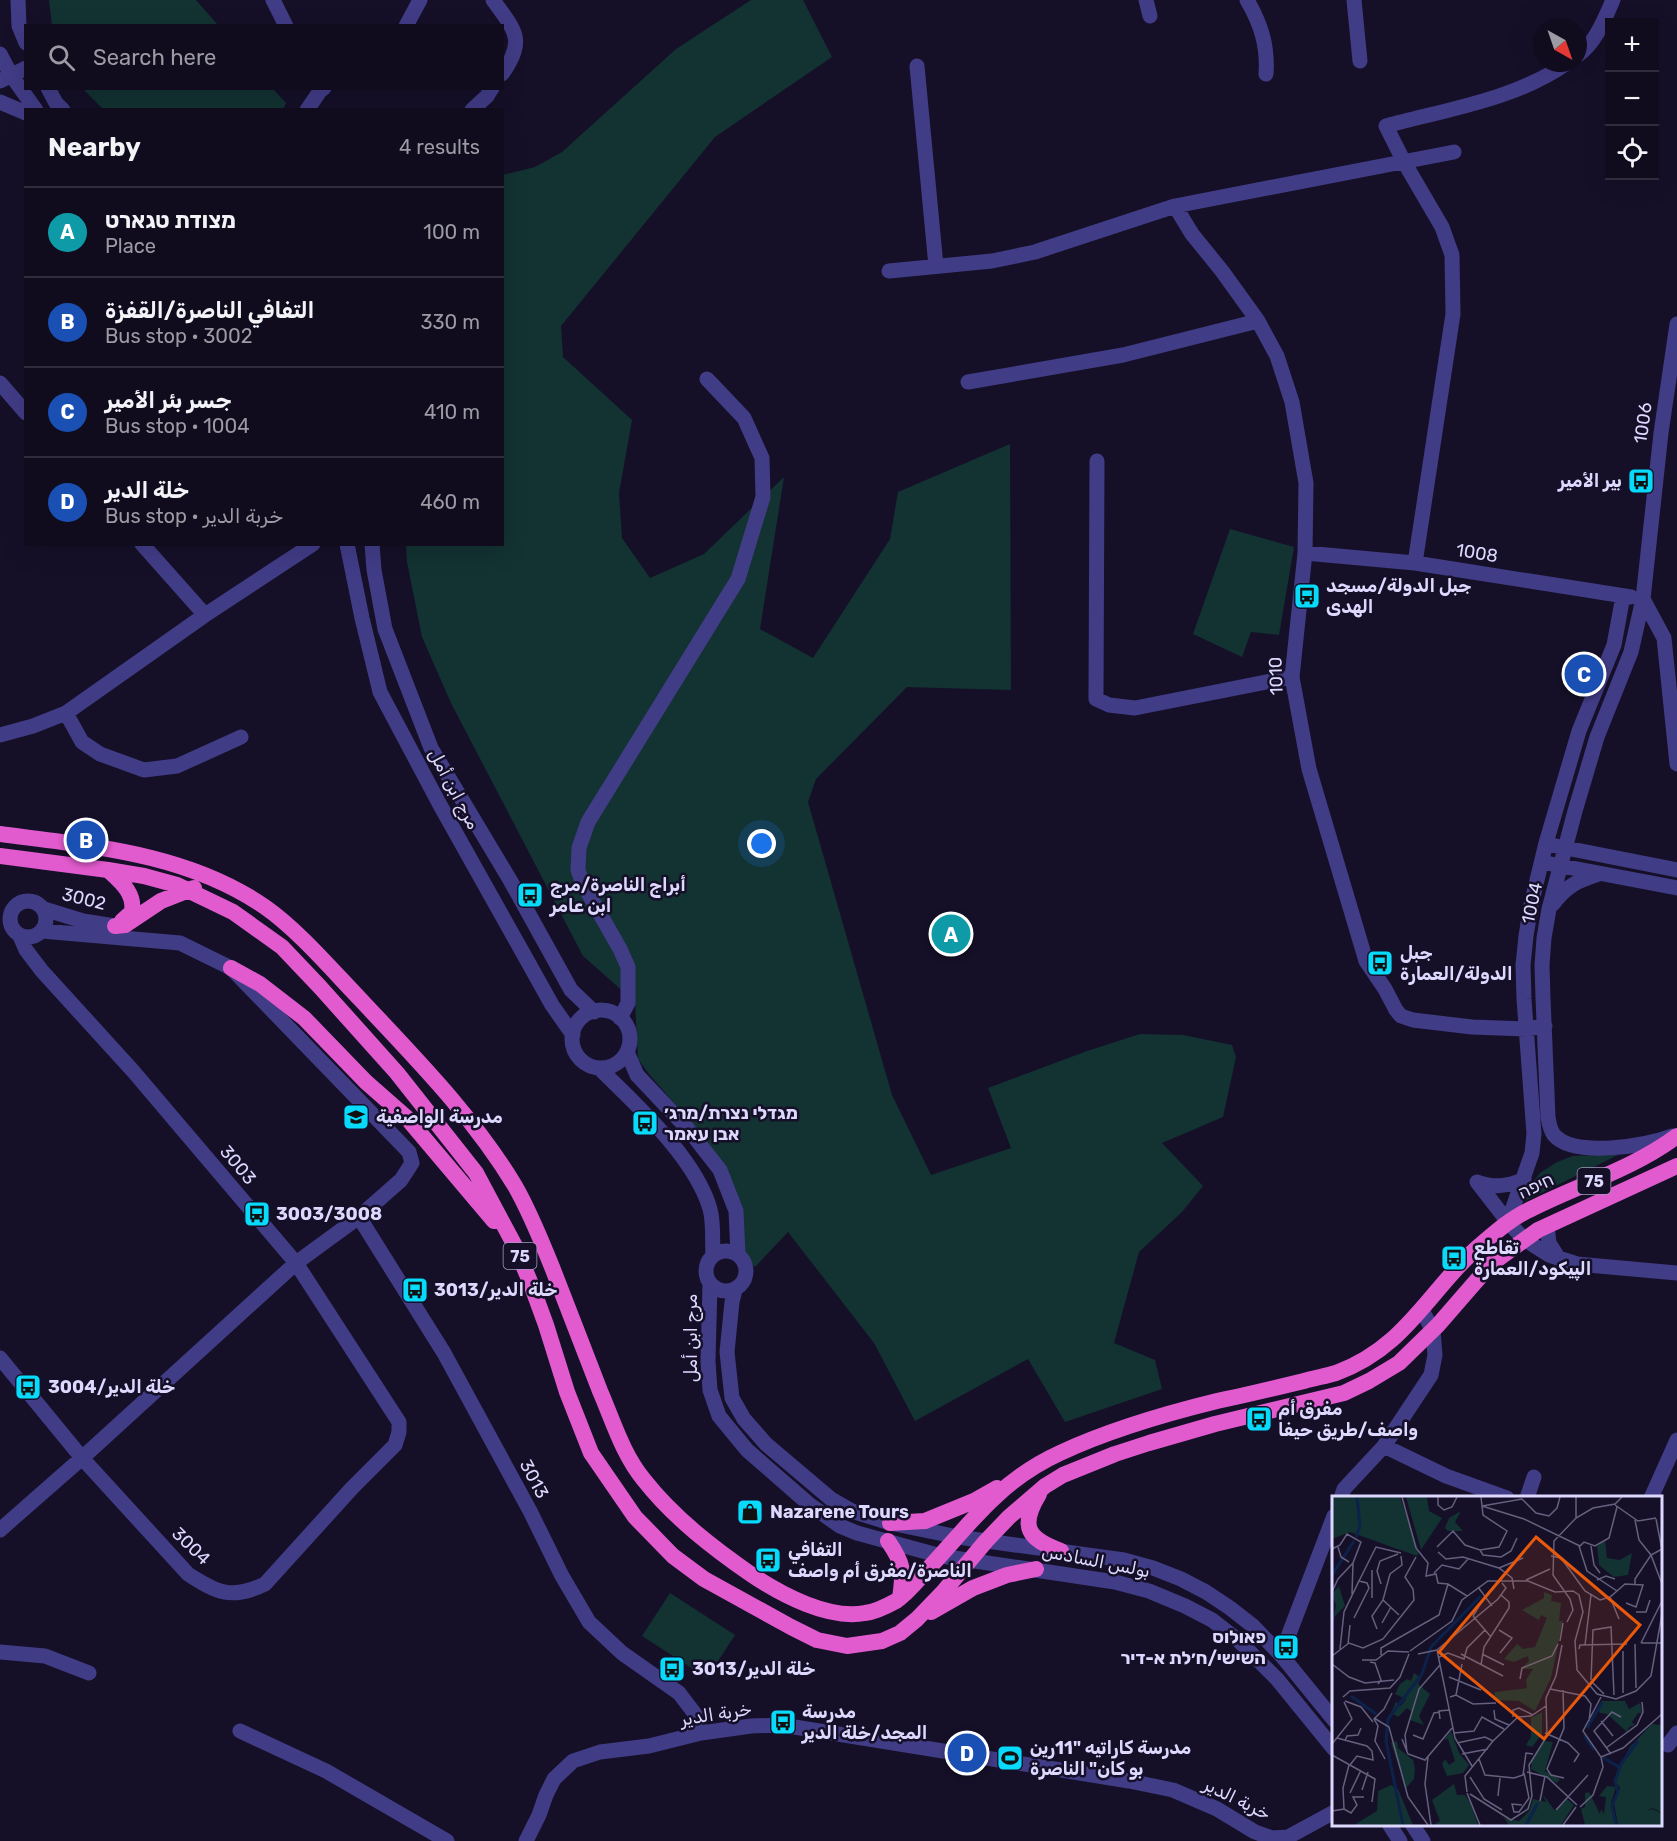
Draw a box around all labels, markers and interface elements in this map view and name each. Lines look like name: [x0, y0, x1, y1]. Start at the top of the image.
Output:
north arrow: [1533, 18, 1587, 72]
map controls: [1605, 18, 1659, 180]
button: +: [1605, 18, 1659, 72]
search box: [24, 24, 504, 90]
icon: search: [45, 41, 78, 74]
text: Search here: [93, 44, 216, 71]
button: −: [1605, 72, 1659, 126]
button: locate: [1605, 126, 1659, 180]
text: Nearby: [48, 132, 141, 163]
text: 4 results: [399, 135, 480, 159]
text: מצודת טגארט: [105, 207, 236, 234]
text: A: [60, 220, 75, 244]
text: 100 m: [423, 220, 480, 244]
text: Place: [105, 234, 156, 258]
text: التفافي الناصرة/القفزة: [105, 297, 314, 324]
text: B: [60, 310, 75, 334]
text: 330 m: [421, 310, 480, 334]
text: Bus stop · 3002: [105, 324, 252, 348]
text: جسر بئر الأمير: [105, 387, 232, 414]
text: C: [60, 400, 75, 424]
text: 410 m: [424, 400, 480, 424]
street label: 1006: [1629, 401, 1657, 445]
text: Bus stop · 1004: [105, 414, 250, 438]
bus stop icon: بير الأمير: [1626, 466, 1656, 496]
place label: بير الأمير: [1557, 470, 1622, 492]
text: خلة الدير: [105, 477, 189, 504]
text: D: [60, 490, 75, 514]
text: 460 m: [420, 490, 480, 514]
text: Bus stop · خربة الدير: [105, 504, 283, 528]
street label: 1008: [1455, 539, 1499, 567]
place label: جبل الدولة/مسجد الهدى: [1326, 575, 1472, 618]
bus stop icon: جبل الدولة/مسجد الهدى: [1292, 581, 1322, 611]
pin: C: [1564, 652, 1604, 696]
street label: 1010: [1264, 656, 1288, 696]
street label: مرج ابن أمل: [423, 745, 485, 834]
pin: B: [66, 818, 106, 862]
your location: [747, 829, 776, 858]
place label: أبراج الناصرة/مرج ابن عامر: [549, 874, 686, 917]
bus stop icon: أبراج الناصرة/مرج ابن عامر: [515, 880, 545, 910]
street label: 1004: [1517, 880, 1547, 926]
street label: 3002: [60, 883, 108, 915]
pin: A: [932, 912, 970, 956]
place label: جبل الدولة/العمارة: [1400, 942, 1513, 985]
bus stop icon: جبل الدولة/العمارة: [1365, 948, 1395, 978]
school or university icon: مدرسة الواصفية: [341, 1102, 371, 1132]
place label: מגדלי נצרת/מרג׳ אבן עאמר: [664, 1102, 798, 1145]
place label: مدرسة الواصفية: [376, 1106, 503, 1128]
bus stop icon: מגדלי נצרת/מרג׳ אבן עאמר: [630, 1108, 660, 1138]
street label: 3003: [215, 1141, 261, 1189]
street label: חיפה: [1515, 1168, 1557, 1204]
road number: 75: [1578, 1168, 1610, 1194]
bus stop icon: 3003/3008: [242, 1199, 272, 1229]
place label: 3003/3008: [276, 1203, 382, 1225]
place label: تقاطع الپيكود/العمارة: [1474, 1237, 1591, 1281]
road number: 75: [504, 1243, 536, 1269]
bus stop icon: تقاطع الپيكود/العمارة: [1439, 1243, 1469, 1273]
bus stop icon: خلة الدير/3013: [400, 1275, 430, 1305]
place label: خلة الدير/3013: [434, 1279, 557, 1301]
street label: مرج ابن أمل: [680, 1294, 703, 1382]
bus stop icon: خلة الدير/3004: [13, 1372, 43, 1402]
place label: خلة الدير/3004: [48, 1376, 175, 1398]
place label: مفرق أم واصف/طريق حيفا: [1278, 1398, 1418, 1441]
bus stop icon: مفرق أم واصف/طريق حيفا: [1244, 1404, 1274, 1434]
street label: 3013: [515, 1456, 553, 1502]
inset map: [1332, 1496, 1662, 1826]
shop icon: Nazarene Tours: [735, 1497, 765, 1527]
place label: Nazarene Tours: [770, 1501, 909, 1523]
street label: 3004: [167, 1523, 215, 1569]
place label: التفافي الناصرة/مفرق أم واصف: [788, 1539, 972, 1583]
street label: بولس السادس: [1040, 1540, 1152, 1582]
bus stop icon: التفافي الناصرة/مفرق أم واصف: [753, 1545, 783, 1575]
place label: פאולוס השישי/ח׳לת א-דיר: [1120, 1626, 1266, 1669]
bus stop icon: פאולוס השישי/ח׳לת א-דיר: [1271, 1632, 1301, 1662]
bus stop icon: 3013/خلة الدير: [657, 1654, 687, 1684]
place label: 3013/خلة الدير: [692, 1658, 815, 1680]
street label: خربة الدير: [678, 1698, 753, 1731]
place label: مدرسة المجد/خلة الدير: [801, 1701, 927, 1744]
bus stop icon: مدرسة المجد/خلة الدير: [768, 1707, 798, 1737]
pin: D: [948, 1730, 986, 1776]
place label: مدرسة كاراتيه "11رين بو كان" الناصرة: [1030, 1737, 1191, 1780]
sports icon: مدرسة كاراتيه "11رين بو كان" الناصرة: [995, 1743, 1025, 1773]
street label: خربة الدير: [1199, 1773, 1274, 1825]

